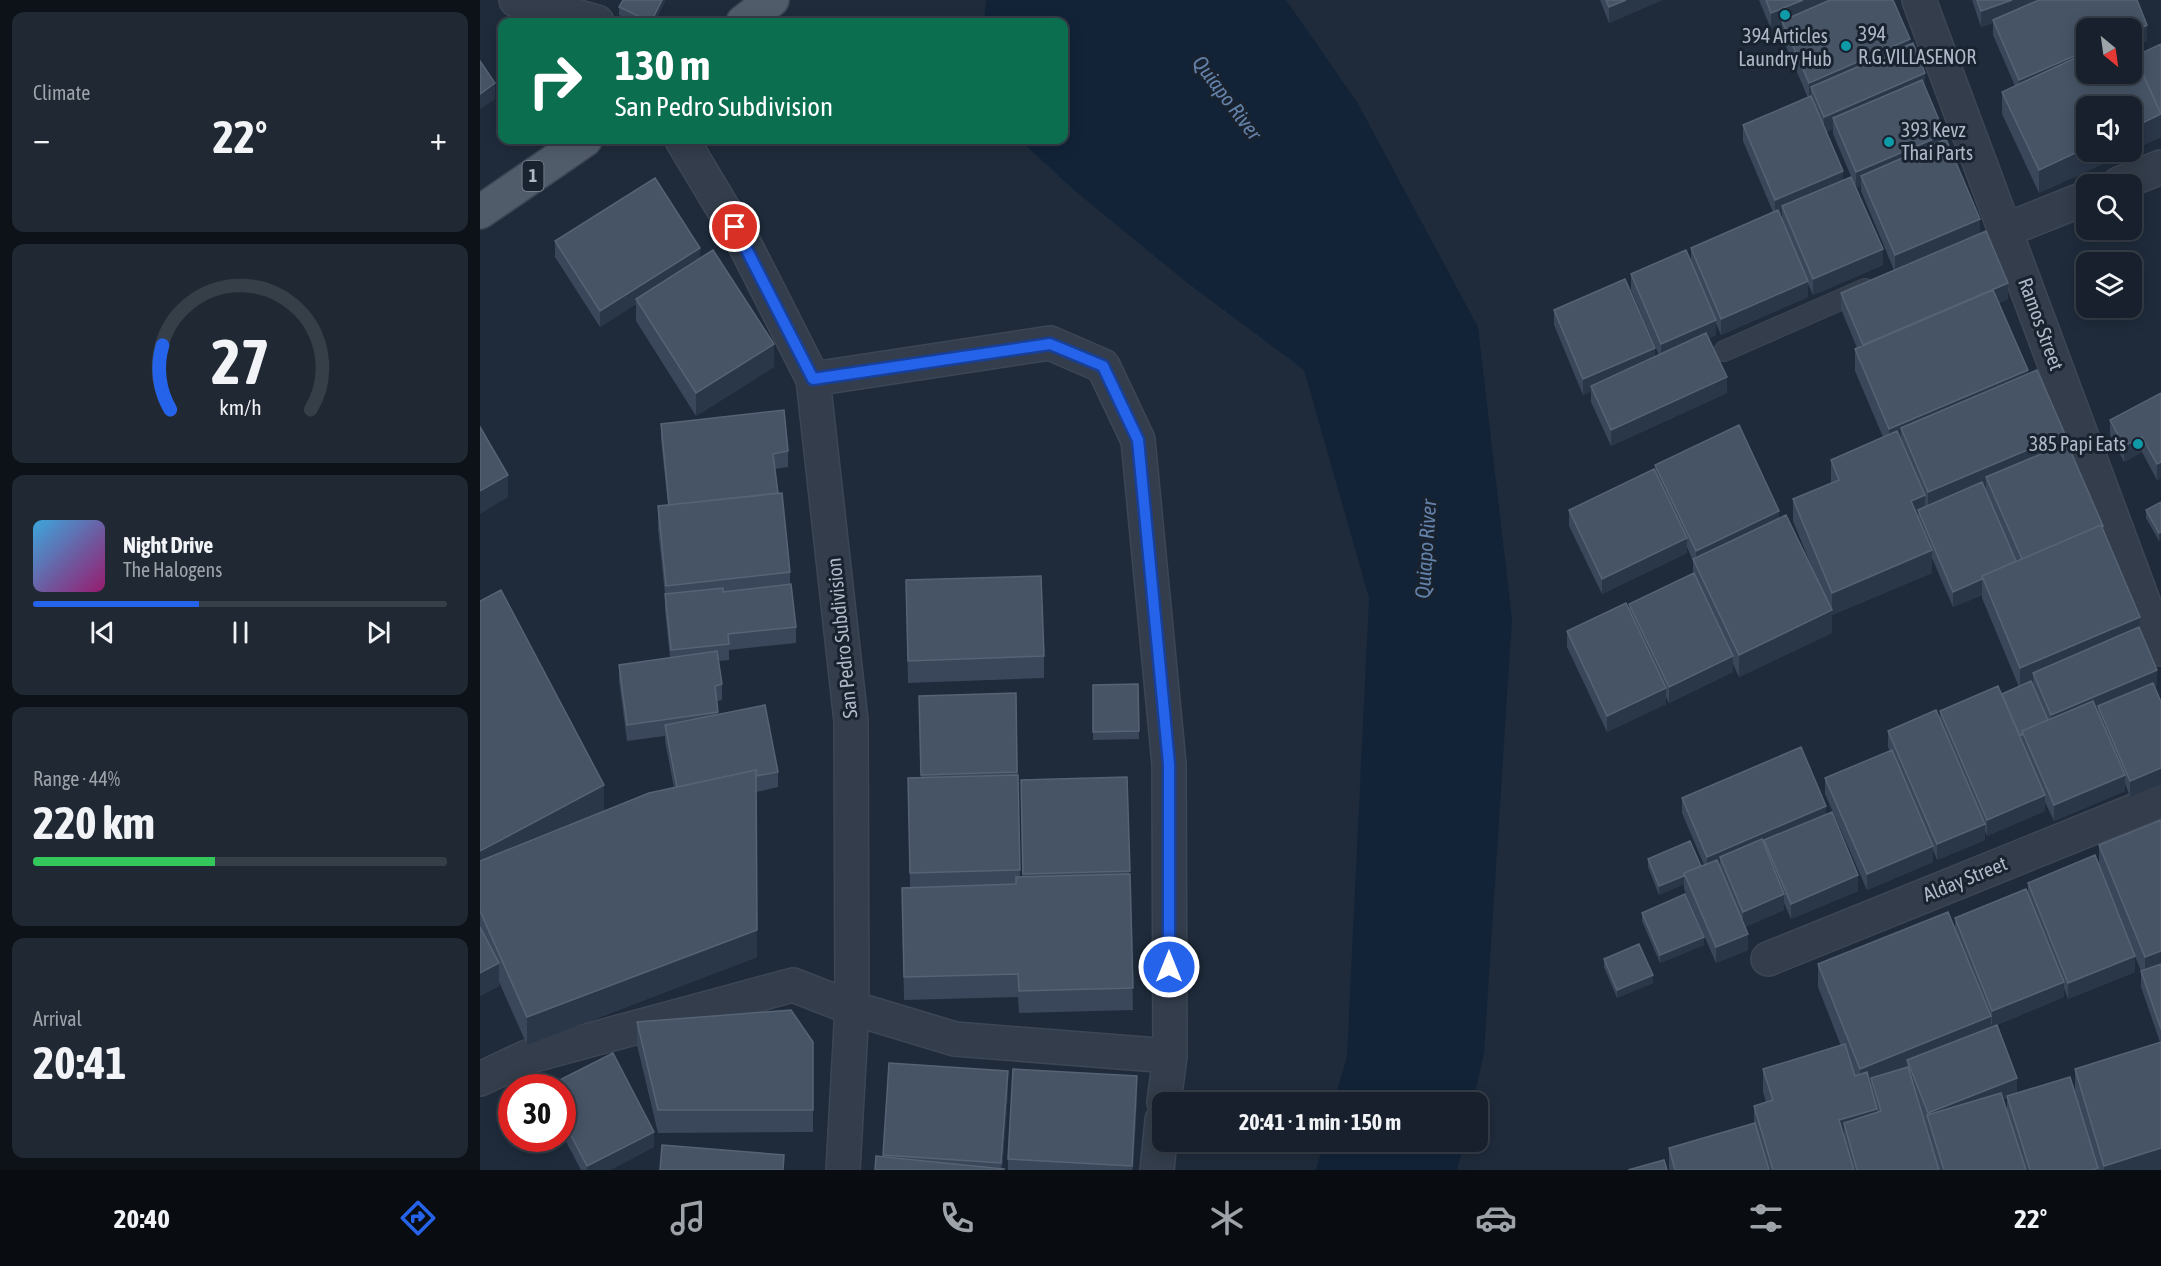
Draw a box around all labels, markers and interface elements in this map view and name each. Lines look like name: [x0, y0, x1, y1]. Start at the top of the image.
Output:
marker: 394 Articles Laundry Hub: [1778, 8, 1792, 22]
north arrow: [2076, 18, 2142, 84]
map controls: [2076, 18, 2142, 318]
place label: 394 R.G.VILLASENOR: [1858, 22, 1976, 68]
place label: 394 Articles Laundry Hub: [1738, 24, 1832, 70]
marker: 394 R.G.VILLASENOR: [1839, 39, 1853, 53]
text: 130 m: [615, 41, 710, 89]
icon: right: [516, 42, 594, 120]
water label: Quiapo River: [1188, 51, 1268, 145]
text: Climate: [33, 81, 90, 104]
text: San Pedro Subdivision: [615, 91, 833, 122]
button: sound: [2076, 96, 2142, 162]
text: 22°: [213, 111, 267, 163]
place label: 393 Kevz Thai Parts: [1901, 118, 1973, 164]
text: −: [33, 119, 50, 157]
text: +: [430, 119, 447, 157]
marker: 393 Kevz Thai Parts: [1882, 135, 1896, 149]
road number: 1: [522, 161, 544, 191]
button: search: [2076, 174, 2142, 240]
pin: [709, 201, 760, 252]
icon: arrive: [718, 210, 751, 243]
button: layers: [2076, 252, 2142, 318]
street label: Ramos Street: [2014, 274, 2069, 373]
text: 27: [211, 327, 269, 398]
text: km/h: [219, 396, 261, 421]
place label: 385 Papi Eats: [2029, 432, 2126, 455]
marker: 385 Papi Eats: [2131, 437, 2145, 451]
water label: Quiapo River: [1410, 498, 1440, 599]
text: Night Drive: [123, 532, 213, 558]
street label: San Pedro Subdivision: [822, 557, 861, 720]
text: The Halogens: [123, 558, 222, 581]
icon: previous: [86, 616, 119, 649]
icon: pause: [224, 616, 257, 649]
icon: next: [362, 616, 395, 649]
text: Range · 44%: [33, 767, 120, 790]
text: 220 km: [33, 797, 155, 849]
street label: Alday Street: [1919, 851, 2010, 906]
position arrow: [1137, 935, 1201, 999]
text: Arrival: [33, 1007, 82, 1030]
text: 20:41: [33, 1037, 127, 1089]
speed limit sign: 30: [498, 1074, 576, 1152]
text: 20:41 · 1 min · 150 m: [1239, 1109, 1401, 1135]
icon: directions: [397, 1197, 439, 1239]
icon: music: [667, 1197, 709, 1239]
icon: phone: [936, 1197, 978, 1239]
icon: climate: [1206, 1197, 1248, 1239]
icon: car: [1475, 1197, 1517, 1239]
icon: filters: [1745, 1197, 1787, 1239]
text: 20:40: [114, 1203, 170, 1234]
text: 22°: [2014, 1203, 2047, 1234]

